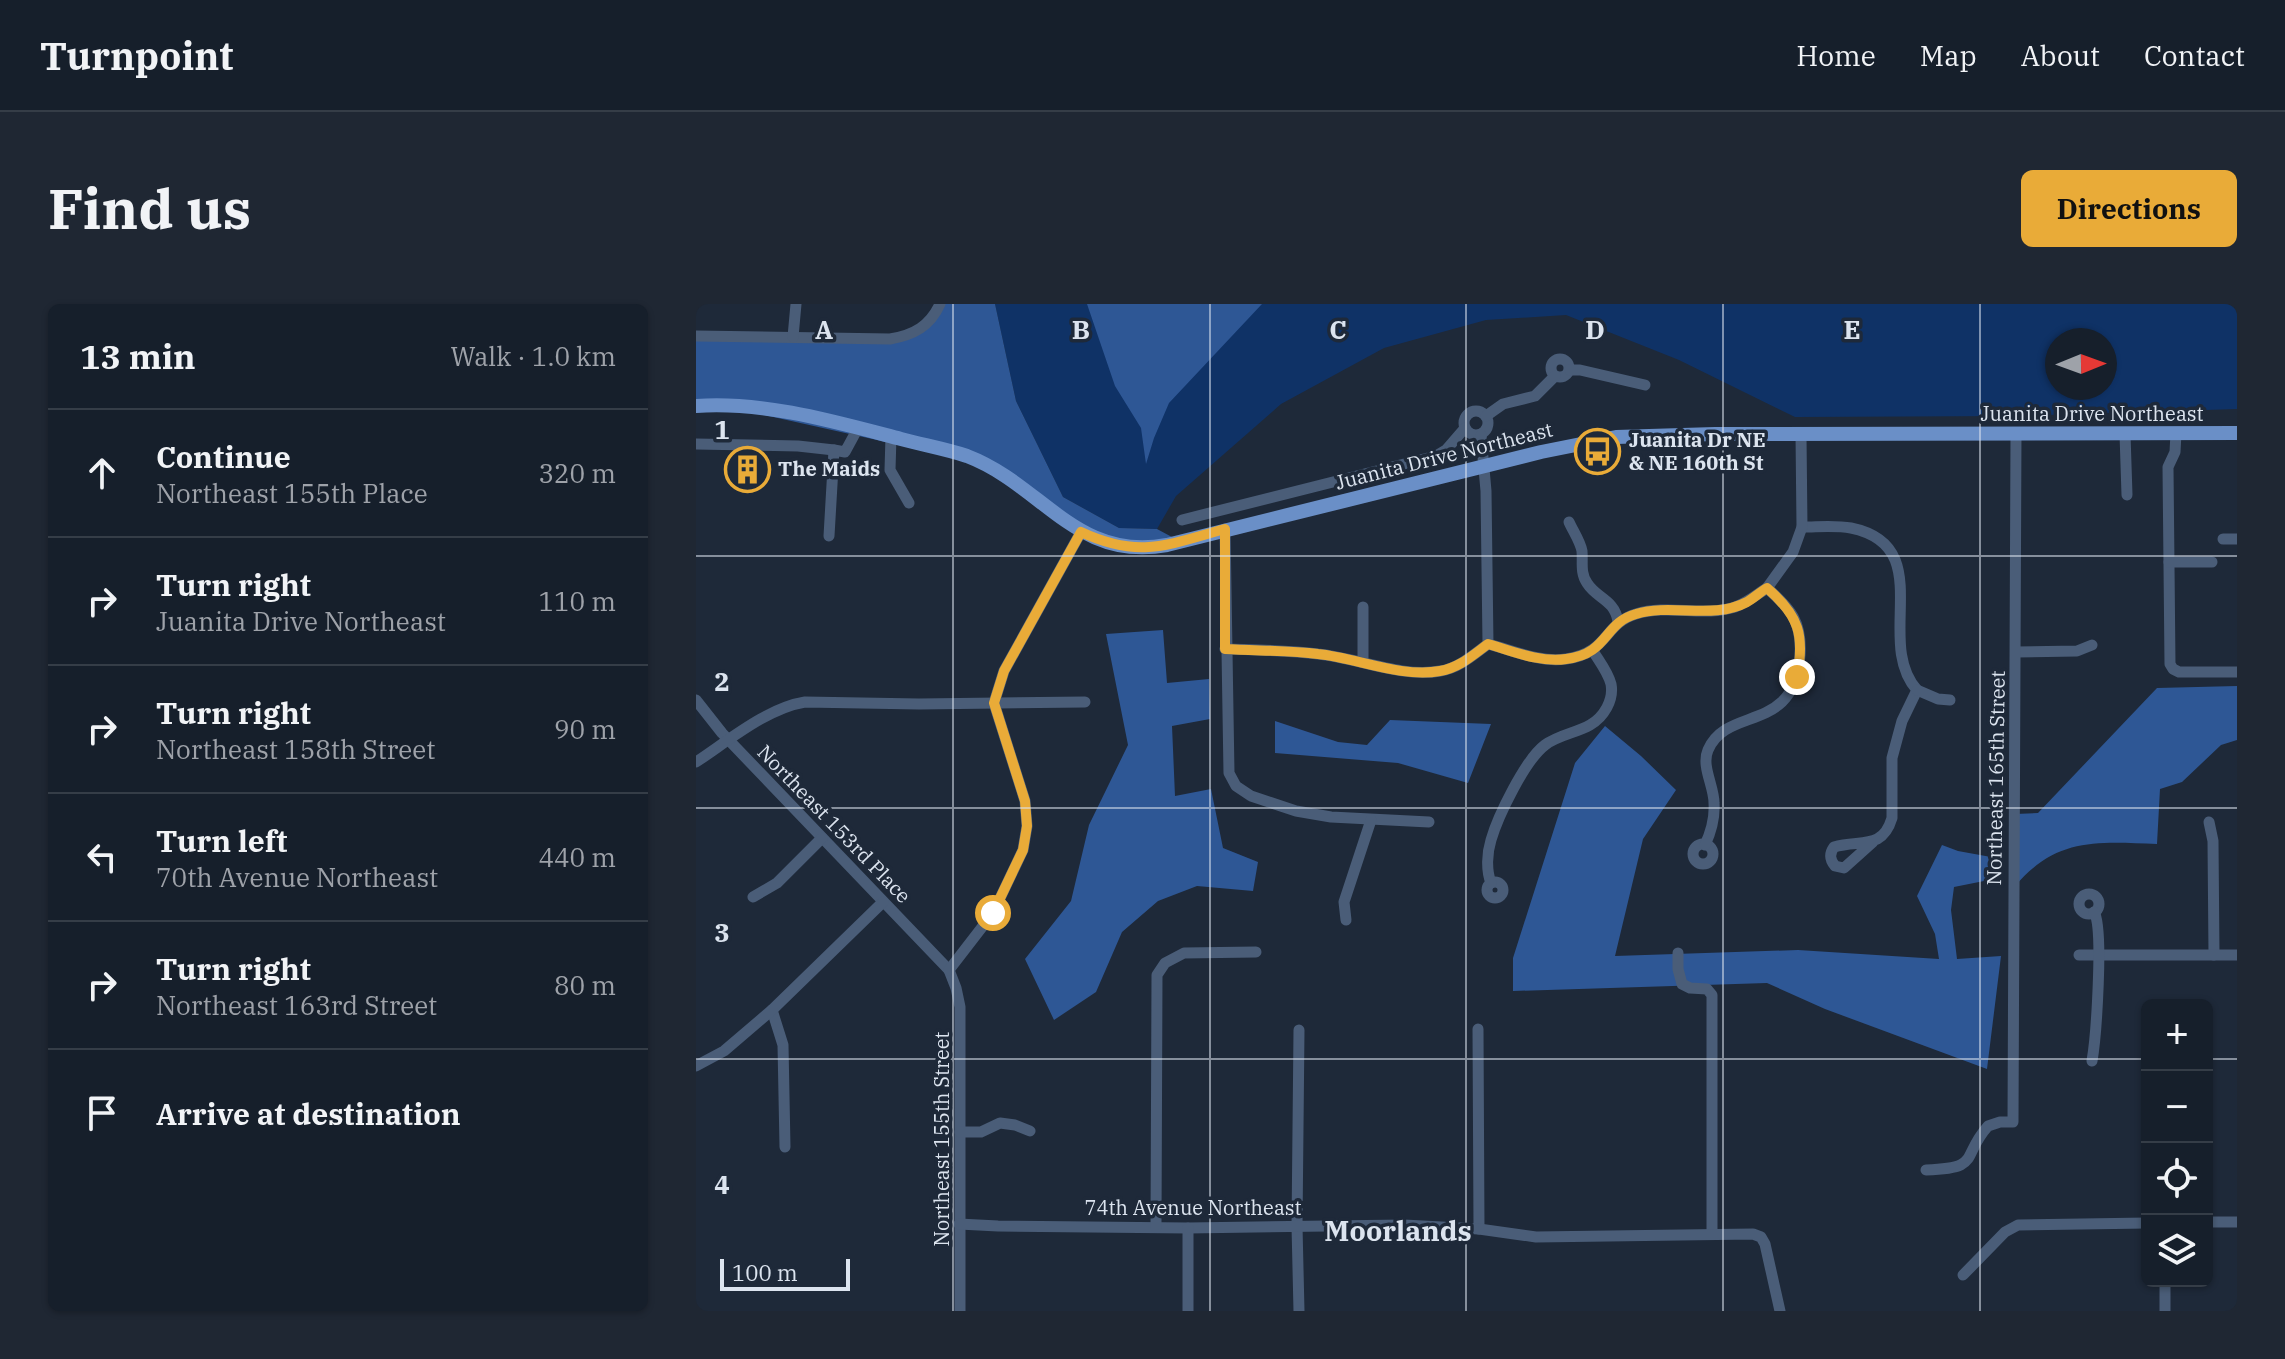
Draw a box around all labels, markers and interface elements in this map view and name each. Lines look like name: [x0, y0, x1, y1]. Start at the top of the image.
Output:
text: Turnpoint: [40, 31, 234, 80]
text: Home: [1796, 37, 1876, 74]
text: Map: [1920, 37, 1977, 74]
text: About: [2021, 37, 2100, 74]
text: Contact: [2144, 37, 2245, 74]
button: Directions: [2021, 170, 2237, 247]
text: Find us: [48, 172, 251, 244]
text: A: [815, 312, 833, 346]
text: B: [1072, 312, 1090, 346]
text: C: [1329, 312, 1347, 346]
text: D: [1585, 312, 1605, 346]
text: E: [1843, 312, 1861, 346]
north arrow: [2045, 328, 2117, 400]
text: 13 min: [80, 334, 196, 378]
text: Walk · 1.0 km: [451, 339, 616, 373]
street label: Juanita Drive Northeast: [1980, 400, 2204, 427]
text: 1: [714, 412, 730, 446]
street label: Juanita Drive Northeast: [1332, 415, 1555, 496]
place label: Juanita Dr NE & NE 160th St: [1629, 426, 1766, 476]
bus stop icon: Juanita Dr NE & NE 160th St: [1574, 427, 1622, 475]
text: Continue: [156, 437, 291, 476]
building icon: The Maids: [723, 445, 771, 493]
icon: ahead: [80, 451, 124, 495]
place label: The Maids: [778, 455, 880, 482]
text: 320 m: [538, 456, 616, 490]
text: Northeast 155th Place: [156, 476, 428, 510]
text: Turn right: [156, 565, 311, 604]
icon: right: [80, 579, 124, 623]
text: 110 m: [538, 584, 616, 618]
text: Juanita Drive Northeast: [156, 604, 446, 638]
route end: [1779, 659, 1815, 695]
text: 2: [714, 664, 730, 698]
street label: Northeast 165th Street: [1980, 670, 2011, 886]
text: Turn right: [156, 693, 311, 732]
icon: right: [80, 707, 124, 751]
text: 90 m: [554, 712, 616, 746]
text: Northeast 158th Street: [156, 732, 435, 766]
street label: Northeast 153rd Place: [752, 739, 917, 909]
text: Turn left: [156, 821, 288, 860]
icon: left: [80, 835, 124, 879]
text: 440 m: [538, 840, 616, 874]
text: 70th Avenue Northeast: [156, 860, 438, 894]
route start: [975, 895, 1011, 931]
text: 3: [714, 915, 730, 949]
text: Turn right: [156, 949, 311, 988]
icon: right: [80, 963, 124, 1007]
text: 80 m: [554, 968, 616, 1002]
text: Northeast 163rd Street: [156, 988, 437, 1022]
map controls: [2141, 999, 2213, 1287]
button: +: [2141, 999, 2213, 1071]
street label: Northeast 155th Street: [928, 1032, 955, 1246]
button: −: [2141, 1071, 2213, 1143]
icon: arrive: [80, 1091, 124, 1135]
text: Arrive at destination: [156, 1094, 461, 1133]
button: locate: [2141, 1143, 2213, 1215]
text: 4: [714, 1167, 730, 1201]
street label: 74th Avenue Northeast: [1085, 1194, 1301, 1221]
district label: Moorlands: [1324, 1212, 1472, 1249]
button: layers: [2141, 1215, 2213, 1287]
scale bar: [720, 1255, 850, 1291]
text: 100 m: [732, 1258, 798, 1287]

